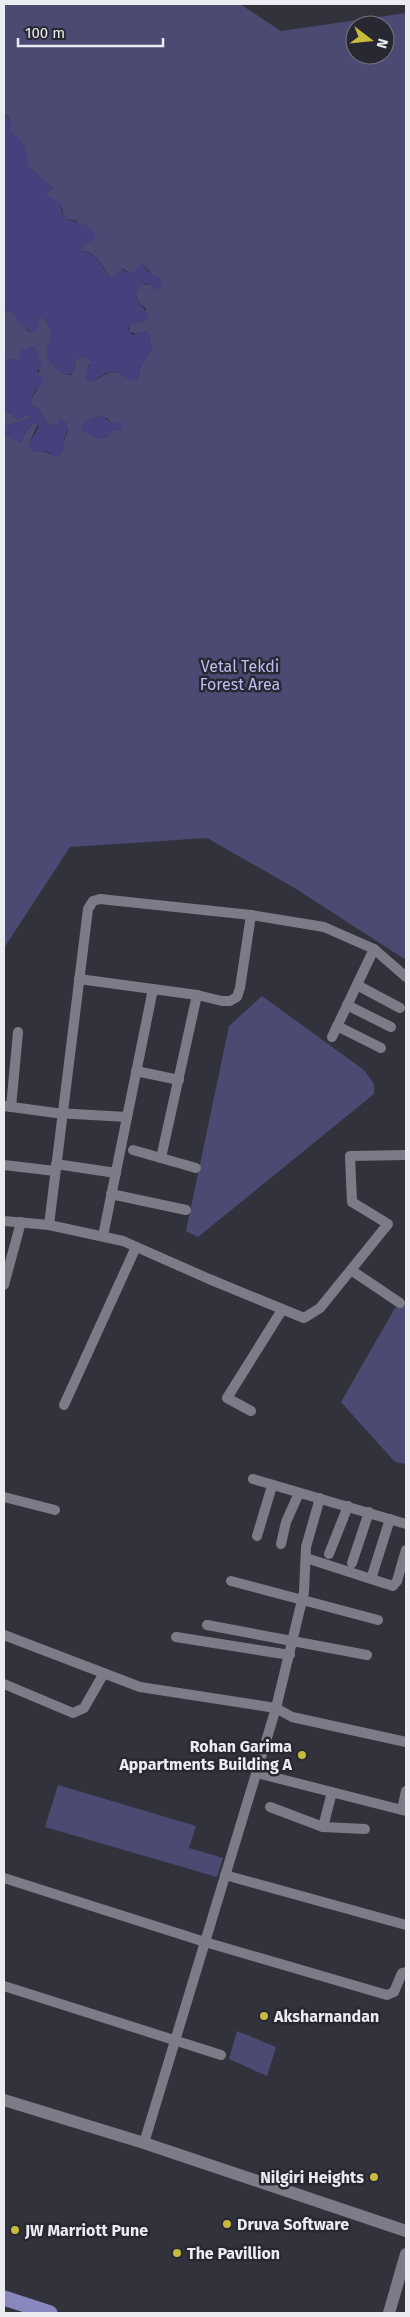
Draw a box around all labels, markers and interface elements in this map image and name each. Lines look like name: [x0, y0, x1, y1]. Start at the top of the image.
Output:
scale bar: [18, 15, 162, 47]
north arrow: [345, 15, 395, 65]
text: 100 m: [25, 24, 65, 42]
text: N: [373, 37, 391, 50]
park label: Vetal Tekdi Forest Area: [200, 657, 280, 694]
place label: Rohan Garima Appartments Building A: [118, 1737, 293, 1774]
marker: Rohan Garima Appartments Building A: [296, 1749, 308, 1761]
place label: Aksharnandan: [273, 2007, 379, 2026]
marker: Aksharnandan: [258, 2010, 270, 2022]
place label: Nilgiri Heights: [260, 2168, 364, 2187]
marker: Nilgiri Heights: [368, 2171, 380, 2183]
place label: Druva Software: [237, 2215, 349, 2234]
marker: Druva Software: [221, 2218, 233, 2230]
place label: JW Marriott Pune: [24, 2221, 148, 2240]
marker: JW Marriott Pune: [9, 2224, 21, 2236]
place label: The Pavillion: [187, 2244, 280, 2263]
marker: The Pavillion: [171, 2247, 183, 2259]

